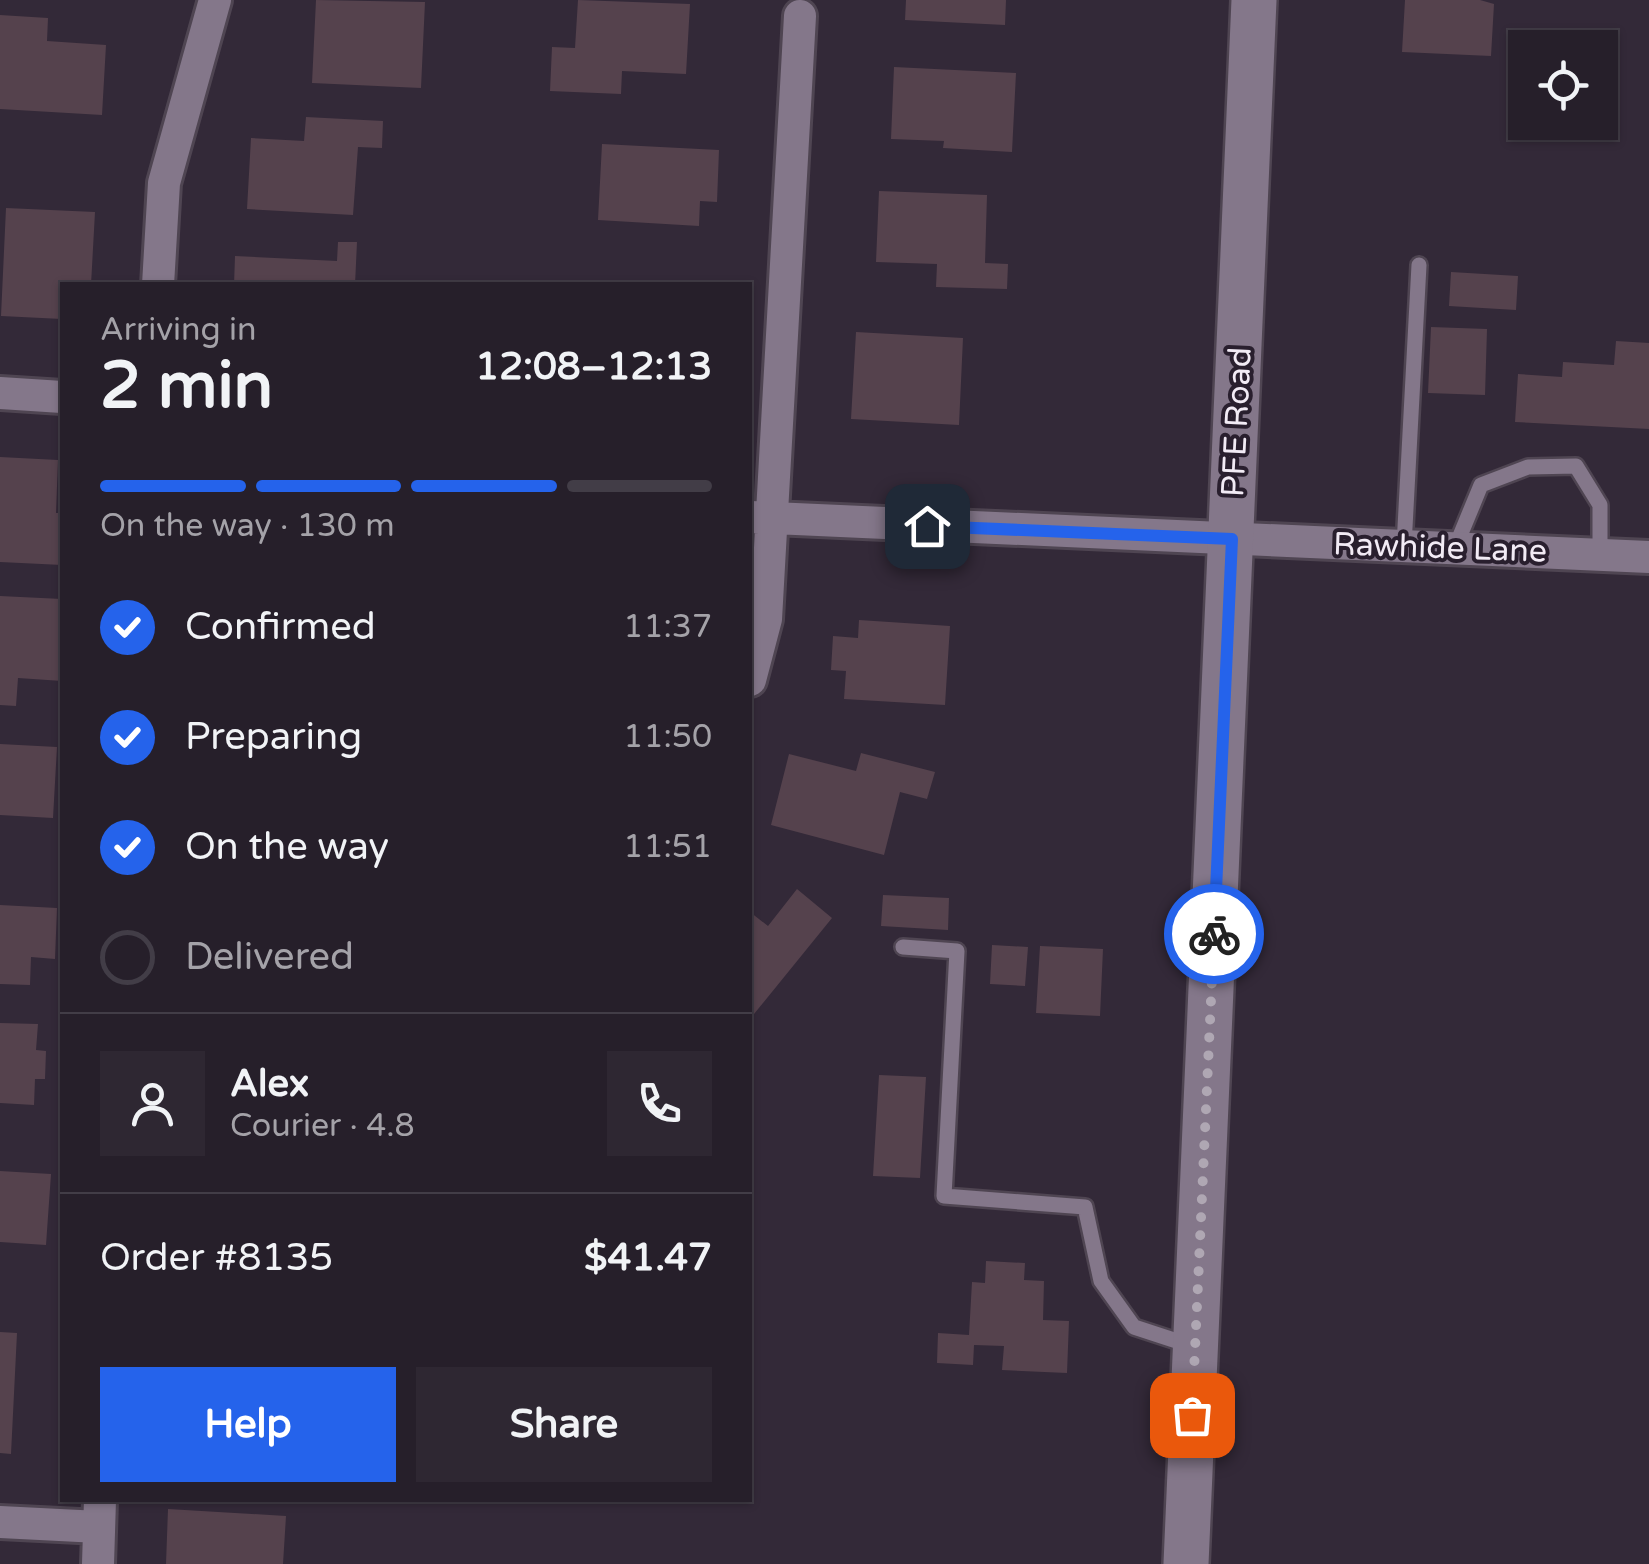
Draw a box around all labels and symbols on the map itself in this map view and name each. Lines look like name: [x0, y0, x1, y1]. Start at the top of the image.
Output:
street label: PFE Road: [1214, 346, 1260, 498]
pin: [885, 484, 970, 569]
street label: Rawhide Lane: [1332, 525, 1548, 571]
courier: [1164, 884, 1264, 984]
pin: [1150, 1373, 1235, 1458]

